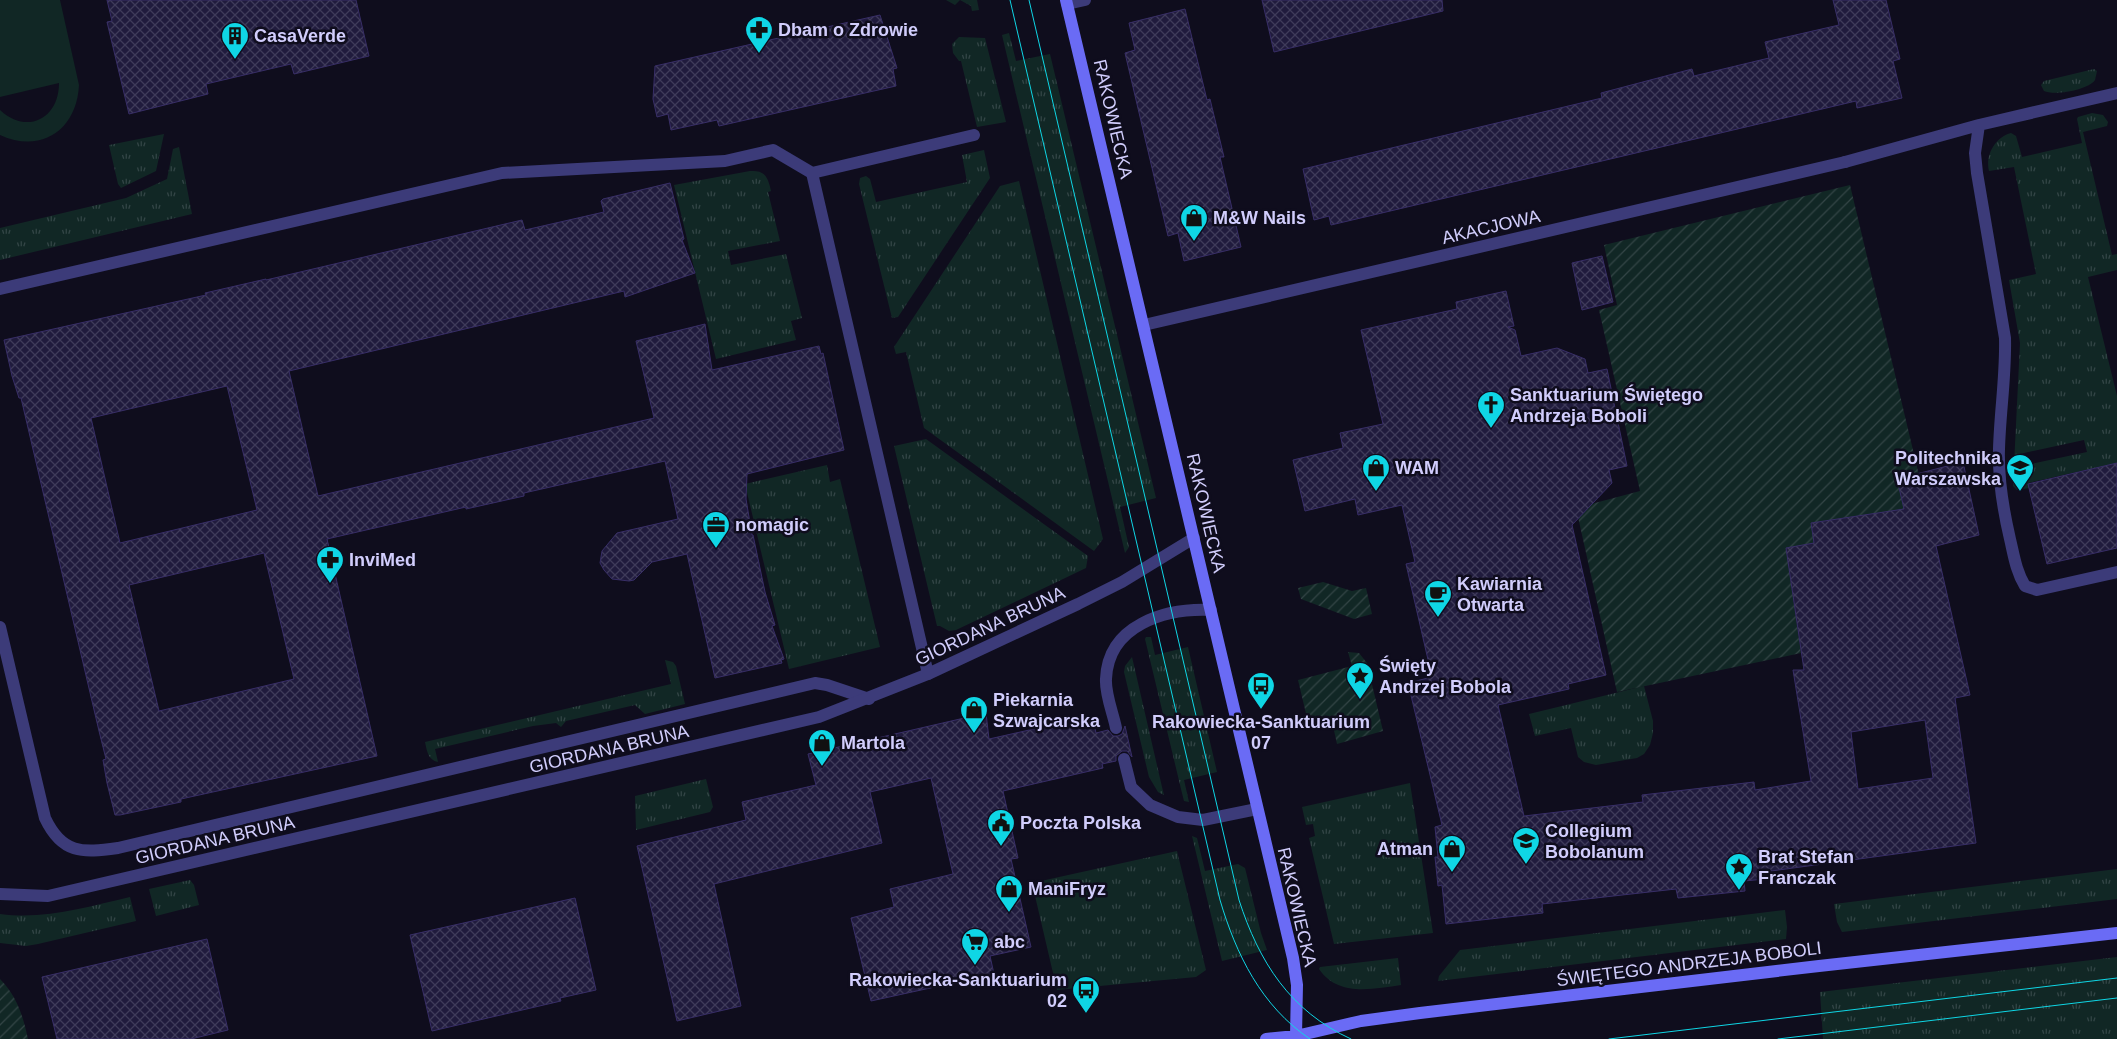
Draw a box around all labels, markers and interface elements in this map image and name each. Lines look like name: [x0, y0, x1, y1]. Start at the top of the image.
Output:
pharmacy icon: Dbam o Zdrowie: [744, 15, 774, 54]
place label: Dbam o Zdrowie: [778, 20, 918, 40]
building icon: CasaVerde: [220, 21, 250, 60]
place label: CasaVerde: [254, 26, 346, 46]
street label: RAKOWIECKA: [1090, 57, 1136, 181]
shop icon: M&W Nails: [1179, 203, 1209, 242]
street label: AKACJOWA: [1440, 206, 1542, 248]
place label: M&W Nails: [1213, 208, 1306, 228]
place label: Sanktuarium Świętego Andrzeja Boboli: [1510, 384, 1703, 426]
church icon: Sanktuarium Świętego Andrzeja Boboli: [1476, 390, 1506, 429]
place label: Politechnika Warszawska: [1895, 448, 2002, 489]
street label: RAKOWIECKA: [1183, 451, 1229, 575]
shop icon: WAM: [1361, 453, 1391, 492]
school or university icon: Politechnika Warszawska: [2005, 453, 2035, 492]
place label: WAM: [1395, 458, 1439, 478]
office icon: nomagic: [701, 510, 731, 549]
place label: nomagic: [735, 515, 809, 535]
pharmacy icon: InviMed: [315, 545, 345, 584]
place label: InviMed: [349, 550, 416, 570]
place label: Kawiarnia Otwarta: [1457, 574, 1543, 615]
cafe icon: Kawiarnia Otwarta: [1423, 579, 1453, 618]
street label: GIORDANA BRUNA: [912, 582, 1068, 670]
place label: Święty Andrzej Bobola: [1379, 655, 1512, 697]
place icon: Święty Andrzej Bobola: [1345, 661, 1375, 700]
bus stop icon: Rakowiecka-Sanktuarium 07: [1246, 671, 1276, 710]
place label: Piekarnia Szwajcarska: [993, 690, 1101, 731]
shop icon: Piekarnia Szwajcarska: [959, 695, 989, 734]
place label: Rakowiecka-Sanktuarium 07: [1152, 712, 1370, 753]
street label: GIORDANA BRUNA: [527, 721, 691, 777]
shop icon: Martola: [807, 728, 837, 767]
place label: Martola: [841, 733, 906, 753]
public building icon: Poczta Polska: [986, 808, 1016, 847]
street label: GIORDANA BRUNA: [133, 812, 297, 868]
place label: Poczta Polska: [1020, 813, 1142, 833]
place label: Collegium Bobolanum: [1545, 821, 1644, 862]
school or university icon: Collegium Bobolanum: [1511, 826, 1541, 865]
shop icon: Atman: [1437, 834, 1467, 873]
place label: Atman: [1377, 839, 1433, 859]
street label: RAKOWIECKA: [1274, 845, 1320, 969]
place label: Brat Stefan Franczak: [1758, 847, 1854, 888]
place icon: Brat Stefan Franczak: [1724, 852, 1754, 891]
shop icon: ManiFryz: [994, 874, 1024, 913]
place label: ManiFryz: [1028, 879, 1106, 899]
supermarket icon: abc: [960, 927, 990, 966]
place label: abc: [994, 932, 1025, 952]
street label: ŚWIĘTEGO ANDRZEJA BOBOLI: [1555, 937, 1823, 990]
place label: Rakowiecka-Sanktuarium 02: [849, 970, 1067, 1011]
bus stop icon: Rakowiecka-Sanktuarium 02: [1071, 975, 1101, 1014]

